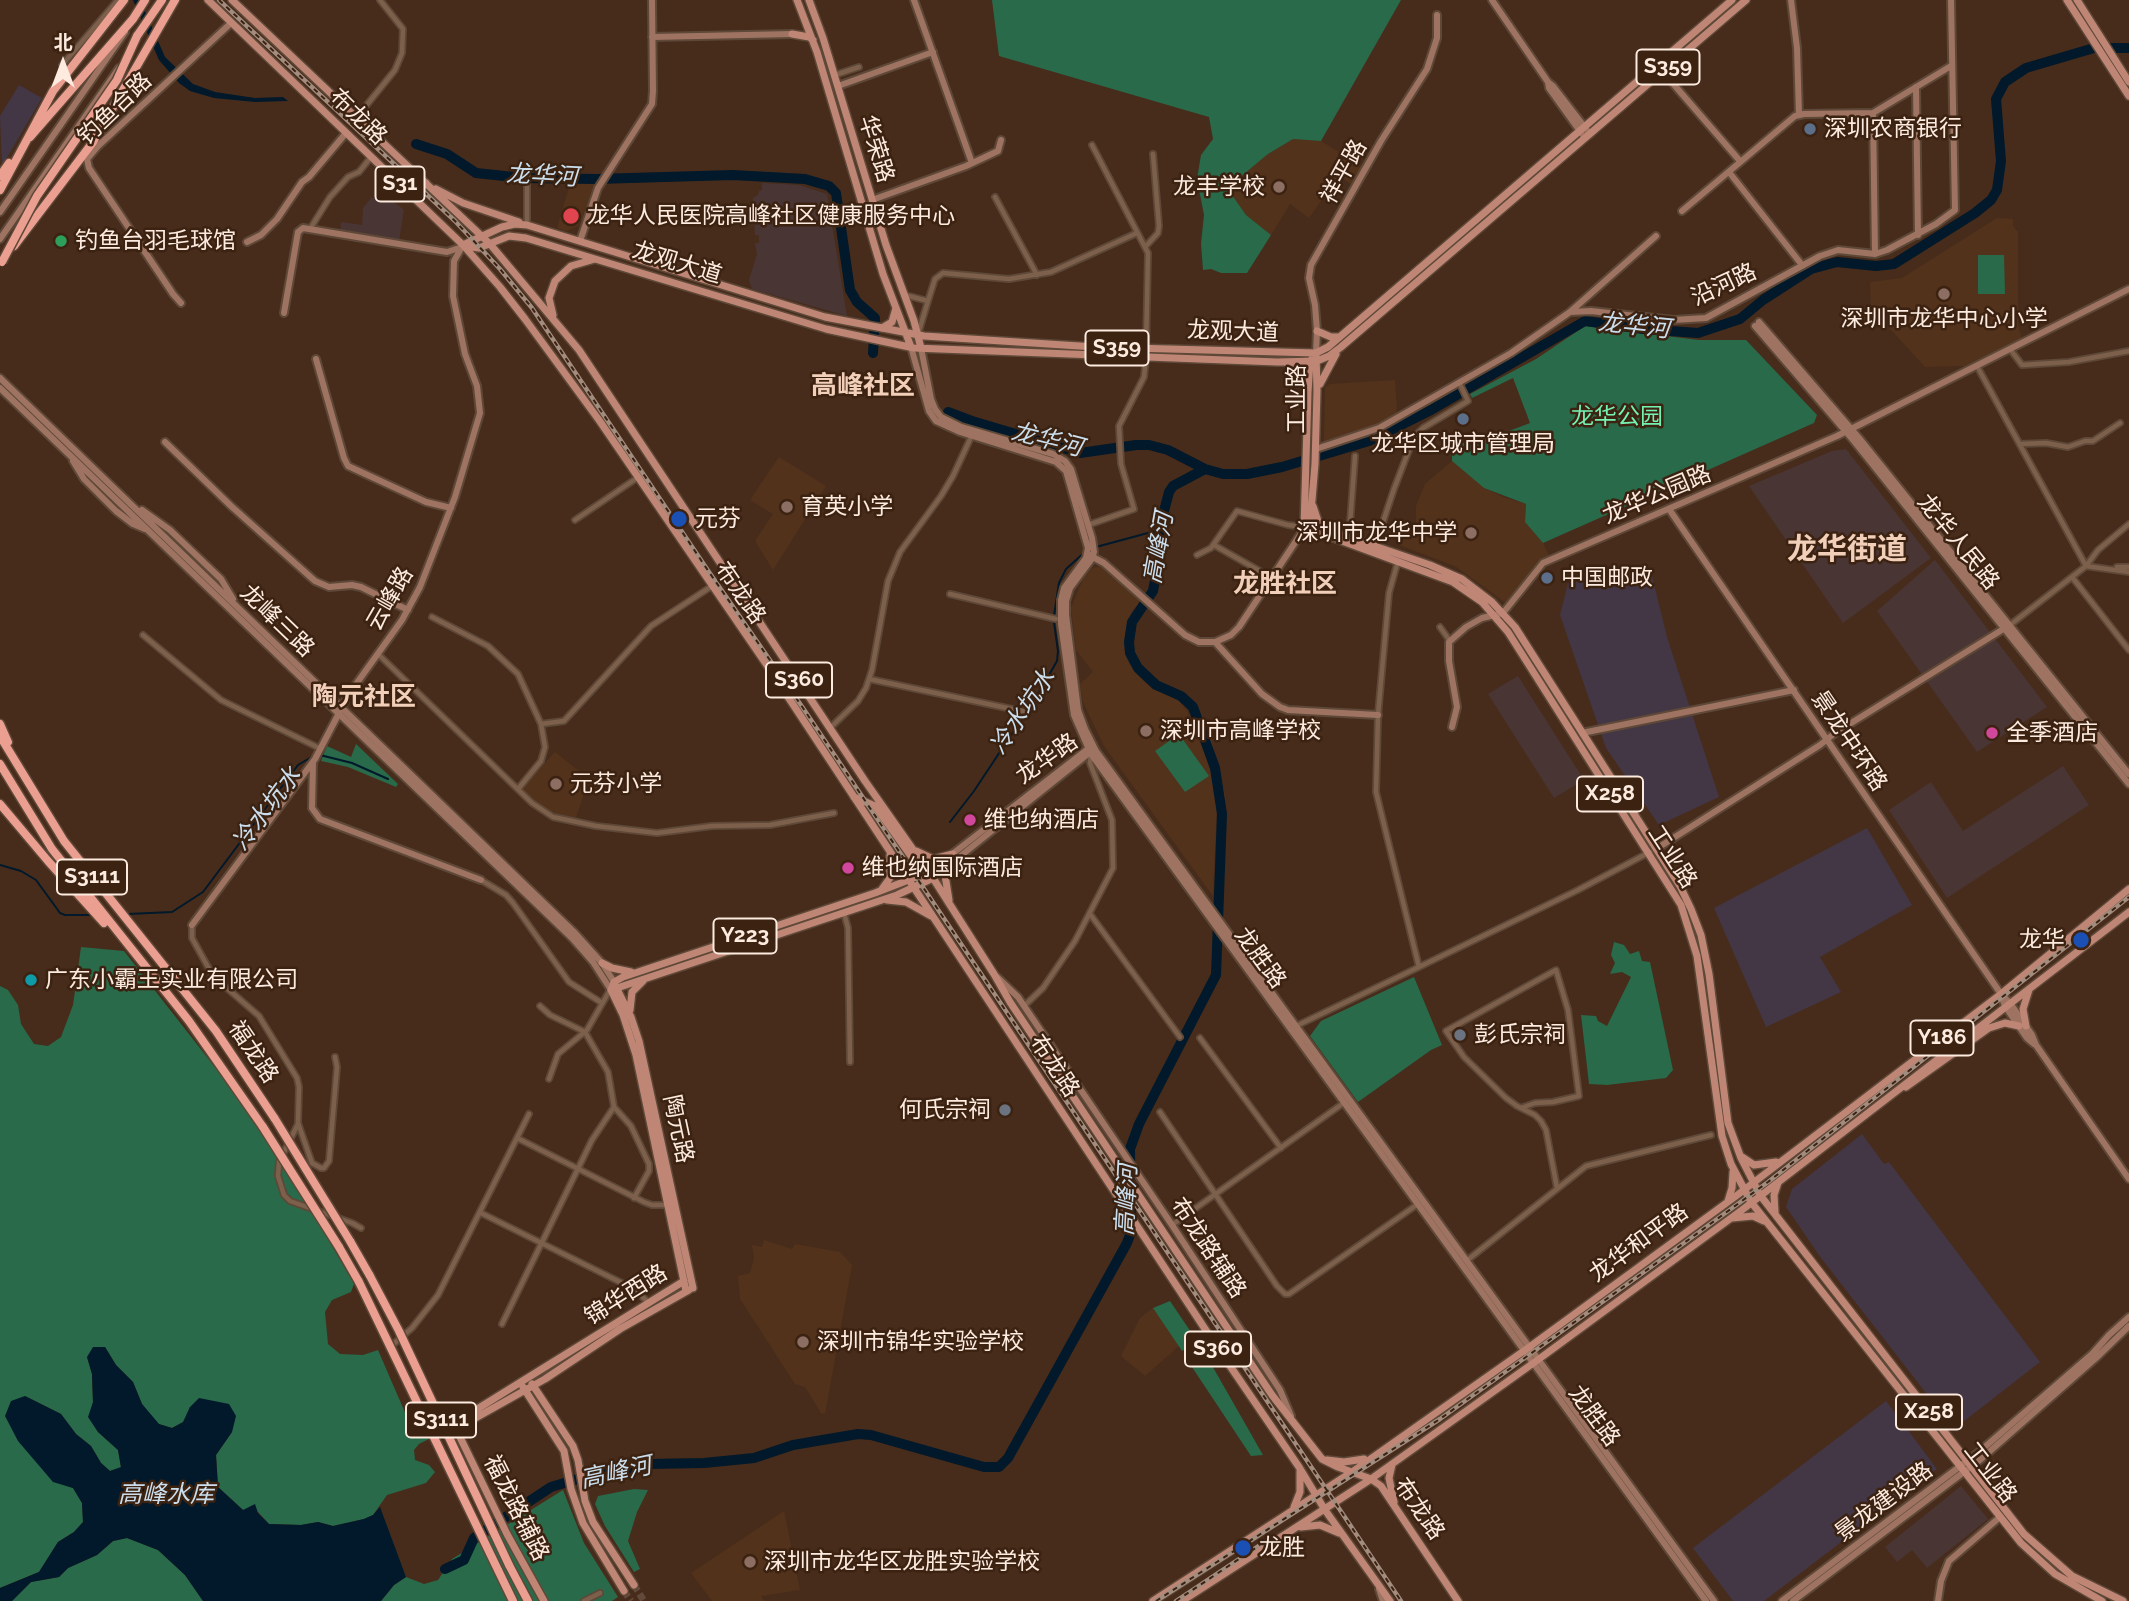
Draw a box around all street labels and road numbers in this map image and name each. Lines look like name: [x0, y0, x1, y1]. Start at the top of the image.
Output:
road number: S359: [1636, 50, 1700, 84]
street label: 钓鱼合路: [72, 67, 158, 151]
street label: 布龙路: [324, 83, 392, 151]
street label: 华荣路: [853, 112, 899, 186]
street label: 祥平路: [1315, 135, 1373, 209]
road number: S31: [376, 166, 424, 202]
street label: 龙观大道: [629, 236, 725, 290]
street label: 沿河路: [1687, 258, 1761, 312]
street label: 龙观大道: [1187, 317, 1279, 347]
road number: S359: [1086, 330, 1148, 366]
street label: 工业路: [1283, 365, 1311, 433]
street label: 龙华公园路: [1599, 460, 1715, 530]
street label: 龙华人民路: [1911, 489, 2005, 595]
street label: 布龙路: [709, 557, 771, 629]
street label: 云峰路: [361, 562, 419, 636]
street label: 龙峰三路: [234, 579, 320, 663]
road number: S360: [766, 662, 832, 698]
street label: 景龙中环路: [1805, 686, 1893, 796]
street label: 龙华路: [1011, 728, 1083, 790]
road number: X258: [1577, 776, 1643, 812]
street label: 工业路: [1642, 821, 1702, 893]
road number: S3111: [57, 860, 127, 894]
road number: Y223: [714, 918, 776, 954]
street label: 龙胜路: [1229, 922, 1291, 994]
street label: 福龙路: [222, 1016, 284, 1088]
road number: Y186: [1910, 1020, 1974, 1056]
street label: 布龙路: [1023, 1030, 1085, 1102]
street label: 陶元路: [657, 1092, 699, 1166]
street label: 布龙路辅路: [1164, 1193, 1252, 1303]
street label: 龙华和平路: [1584, 1198, 1694, 1288]
street label: 锦华西路: [580, 1259, 672, 1331]
road number: S360: [1185, 1332, 1251, 1366]
street label: 龙胜路: [1563, 1380, 1625, 1452]
road number: X258: [1896, 1394, 1962, 1430]
road number: S3111: [406, 1402, 476, 1438]
street label: 工业路: [1958, 1437, 2022, 1509]
street label: 福龙路辅路: [478, 1451, 554, 1565]
street label: 景龙建设路: [1830, 1456, 1938, 1548]
street label: 布龙路: [1388, 1473, 1450, 1545]

